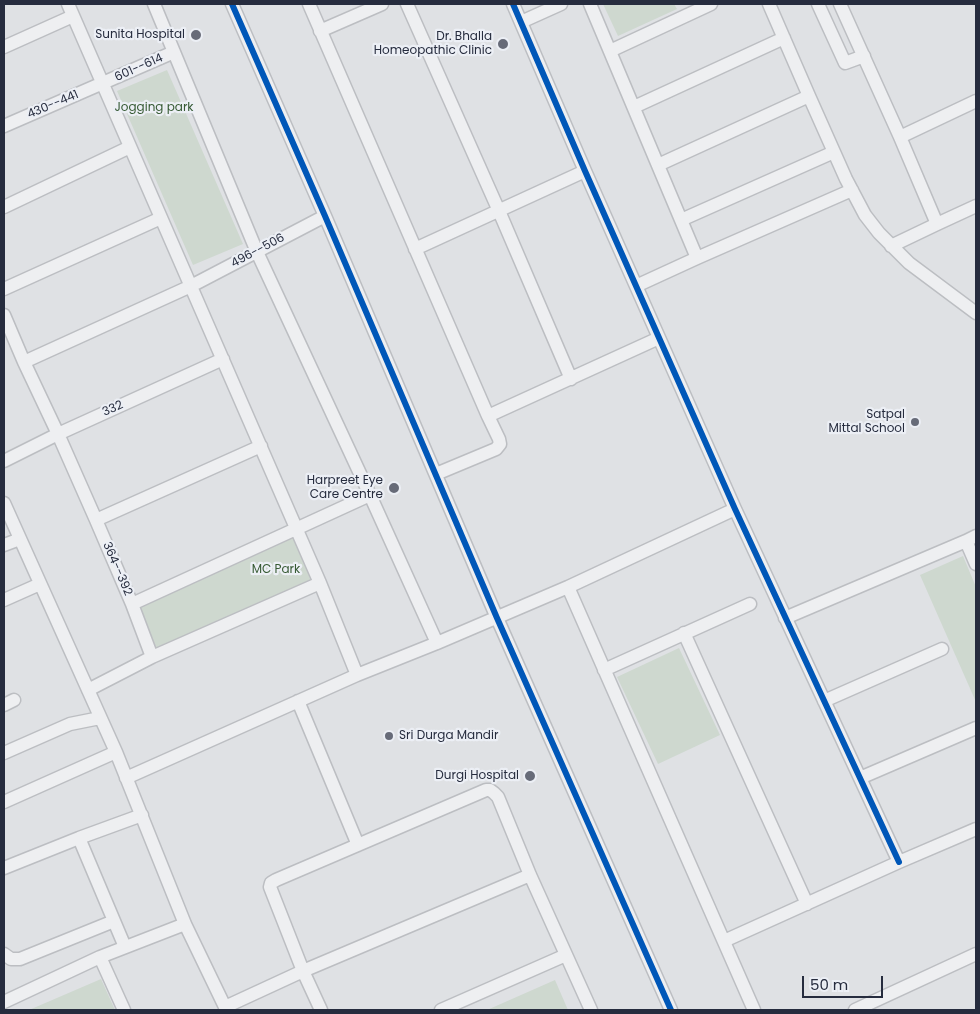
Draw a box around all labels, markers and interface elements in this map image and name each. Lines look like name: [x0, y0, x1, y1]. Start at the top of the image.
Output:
place label: Sunita Hospital: [95, 28, 185, 42]
marker: Sunita Hospital: [189, 28, 203, 42]
place label: Dr. Bhalla Homeopathic Clinic: [374, 30, 492, 58]
marker: Dr. Bhalla Homeopathic Clinic: [496, 37, 510, 51]
street label: 601--614: [113, 51, 165, 85]
street label: 430--441: [25, 88, 81, 122]
park label: Jogging park: [114, 101, 194, 115]
street label: 496--506: [229, 231, 287, 271]
street label: 332: [100, 398, 126, 420]
place label: Satpal Mittal School: [828, 408, 905, 436]
marker: Satpal Mittal School: [909, 416, 921, 428]
place label: Harpreet Eye Care Centre: [307, 474, 383, 502]
marker: Harpreet Eye Care Centre: [387, 481, 401, 495]
street label: 364--392: [99, 540, 135, 598]
park label: MC Park: [252, 563, 300, 577]
place label: Sri Durga Mandir: [399, 729, 498, 743]
marker: Sri Durga Mandir: [383, 730, 395, 742]
place label: Durgi Hospital: [435, 769, 519, 783]
marker: Durgi Hospital: [523, 769, 537, 783]
scale bar: [805, 966, 886, 998]
text: 50 m: [810, 974, 848, 995]

